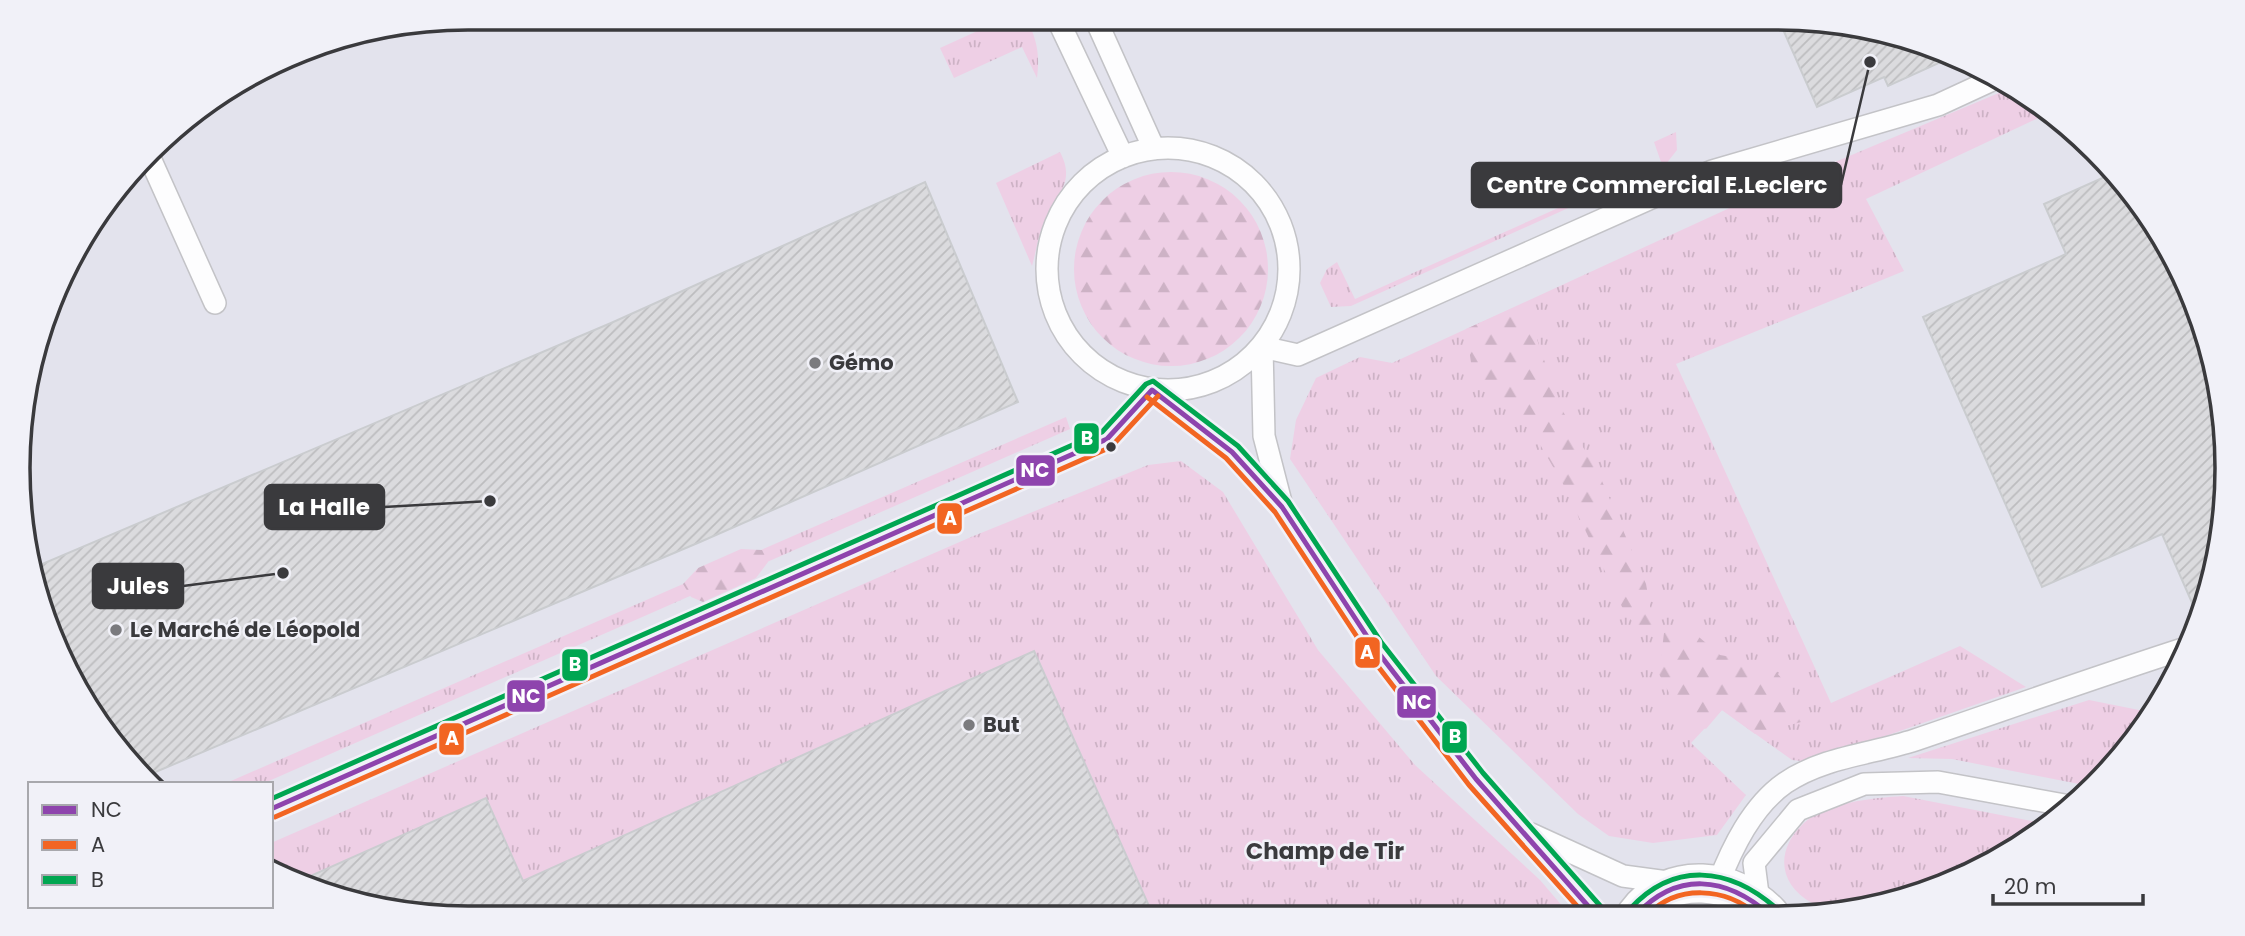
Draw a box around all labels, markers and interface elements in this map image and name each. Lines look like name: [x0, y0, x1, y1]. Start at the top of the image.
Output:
callout: Centre Commercial E.Leclerc: [1472, 163, 1841, 207]
text: Centre Commercial E.Leclerc: [1487, 169, 1828, 201]
place label: Gémo: [829, 348, 894, 377]
marker: Gémo: [807, 355, 823, 371]
line badge: B: [1073, 422, 1100, 455]
text: B: [1081, 425, 1093, 452]
unlabelled marker: [1104, 440, 1118, 454]
line badge: NC: [1015, 454, 1056, 487]
text: NC: [1021, 457, 1049, 484]
callout: La Halle: [265, 485, 384, 529]
text: La Halle: [278, 491, 370, 523]
line badge: A: [936, 502, 963, 535]
text: A: [943, 505, 957, 532]
callout: Jules: [93, 564, 183, 608]
text: Jules: [107, 570, 169, 602]
place label: Le Marché de Léopold: [130, 615, 360, 644]
marker: Le Marché de Léopold: [108, 622, 124, 638]
line badge: A: [1354, 636, 1381, 669]
text: A: [1360, 639, 1374, 666]
line badge: B: [561, 648, 589, 682]
text: B: [569, 651, 581, 678]
line badge: NC: [506, 679, 546, 713]
text: NC: [512, 683, 540, 710]
line badge: NC: [1396, 685, 1437, 719]
text: NC: [1403, 689, 1431, 716]
place label: But: [983, 710, 1020, 739]
marker: But: [961, 717, 977, 733]
line badge: B: [1441, 720, 1468, 754]
line badge: A: [438, 722, 465, 756]
text: B: [1449, 723, 1461, 750]
text: A: [445, 725, 459, 752]
legend: [28, 782, 273, 908]
text: NC: [91, 795, 122, 824]
text: A: [91, 830, 105, 859]
district label: Champ de Tir: [1246, 835, 1404, 867]
scale bar: [1993, 862, 2144, 906]
text: B: [91, 865, 104, 894]
text: 20 m: [2004, 872, 2057, 901]

